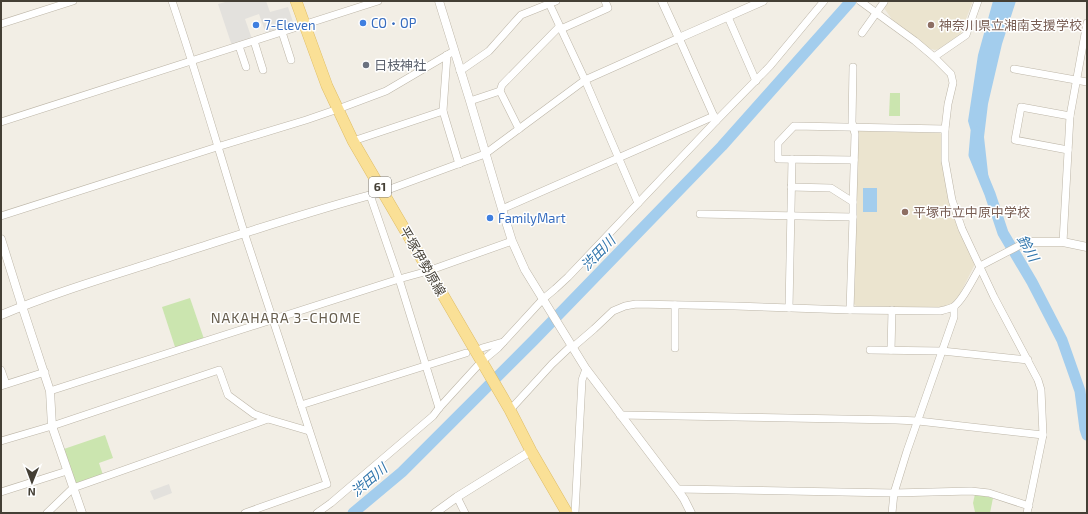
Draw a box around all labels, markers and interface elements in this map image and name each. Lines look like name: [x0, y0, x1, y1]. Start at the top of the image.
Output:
place label: CO・OP: [371, 15, 417, 31]
place label: 7-Eleven: [264, 17, 316, 33]
place label: 神奈川県立湘南支援学校: [939, 17, 1082, 33]
marker: CO・OP: [358, 18, 368, 28]
marker: 7-Eleven: [251, 20, 261, 30]
marker: 神奈川県立湘南支援学校: [926, 20, 936, 30]
place label: 日枝神社: [374, 57, 426, 73]
marker: 日枝神社: [361, 60, 371, 70]
road number: 61: [369, 177, 391, 197]
place label: 平塚市立中原中学校: [913, 204, 1030, 220]
marker: 平塚市立中原中学校: [900, 207, 910, 217]
place label: FamilyMart: [498, 210, 566, 226]
marker: FamilyMart: [485, 213, 495, 223]
street label: 平塚伊勢原線: [397, 223, 449, 299]
water label: 渋田川: [577, 230, 620, 274]
water label: 鈴川: [1014, 231, 1044, 266]
district label: NAKAHARA 3-CHOME: [211, 309, 361, 326]
water label: 渋田川: [347, 458, 392, 500]
north arrow: [12, 462, 52, 502]
text: N: [28, 486, 36, 499]

